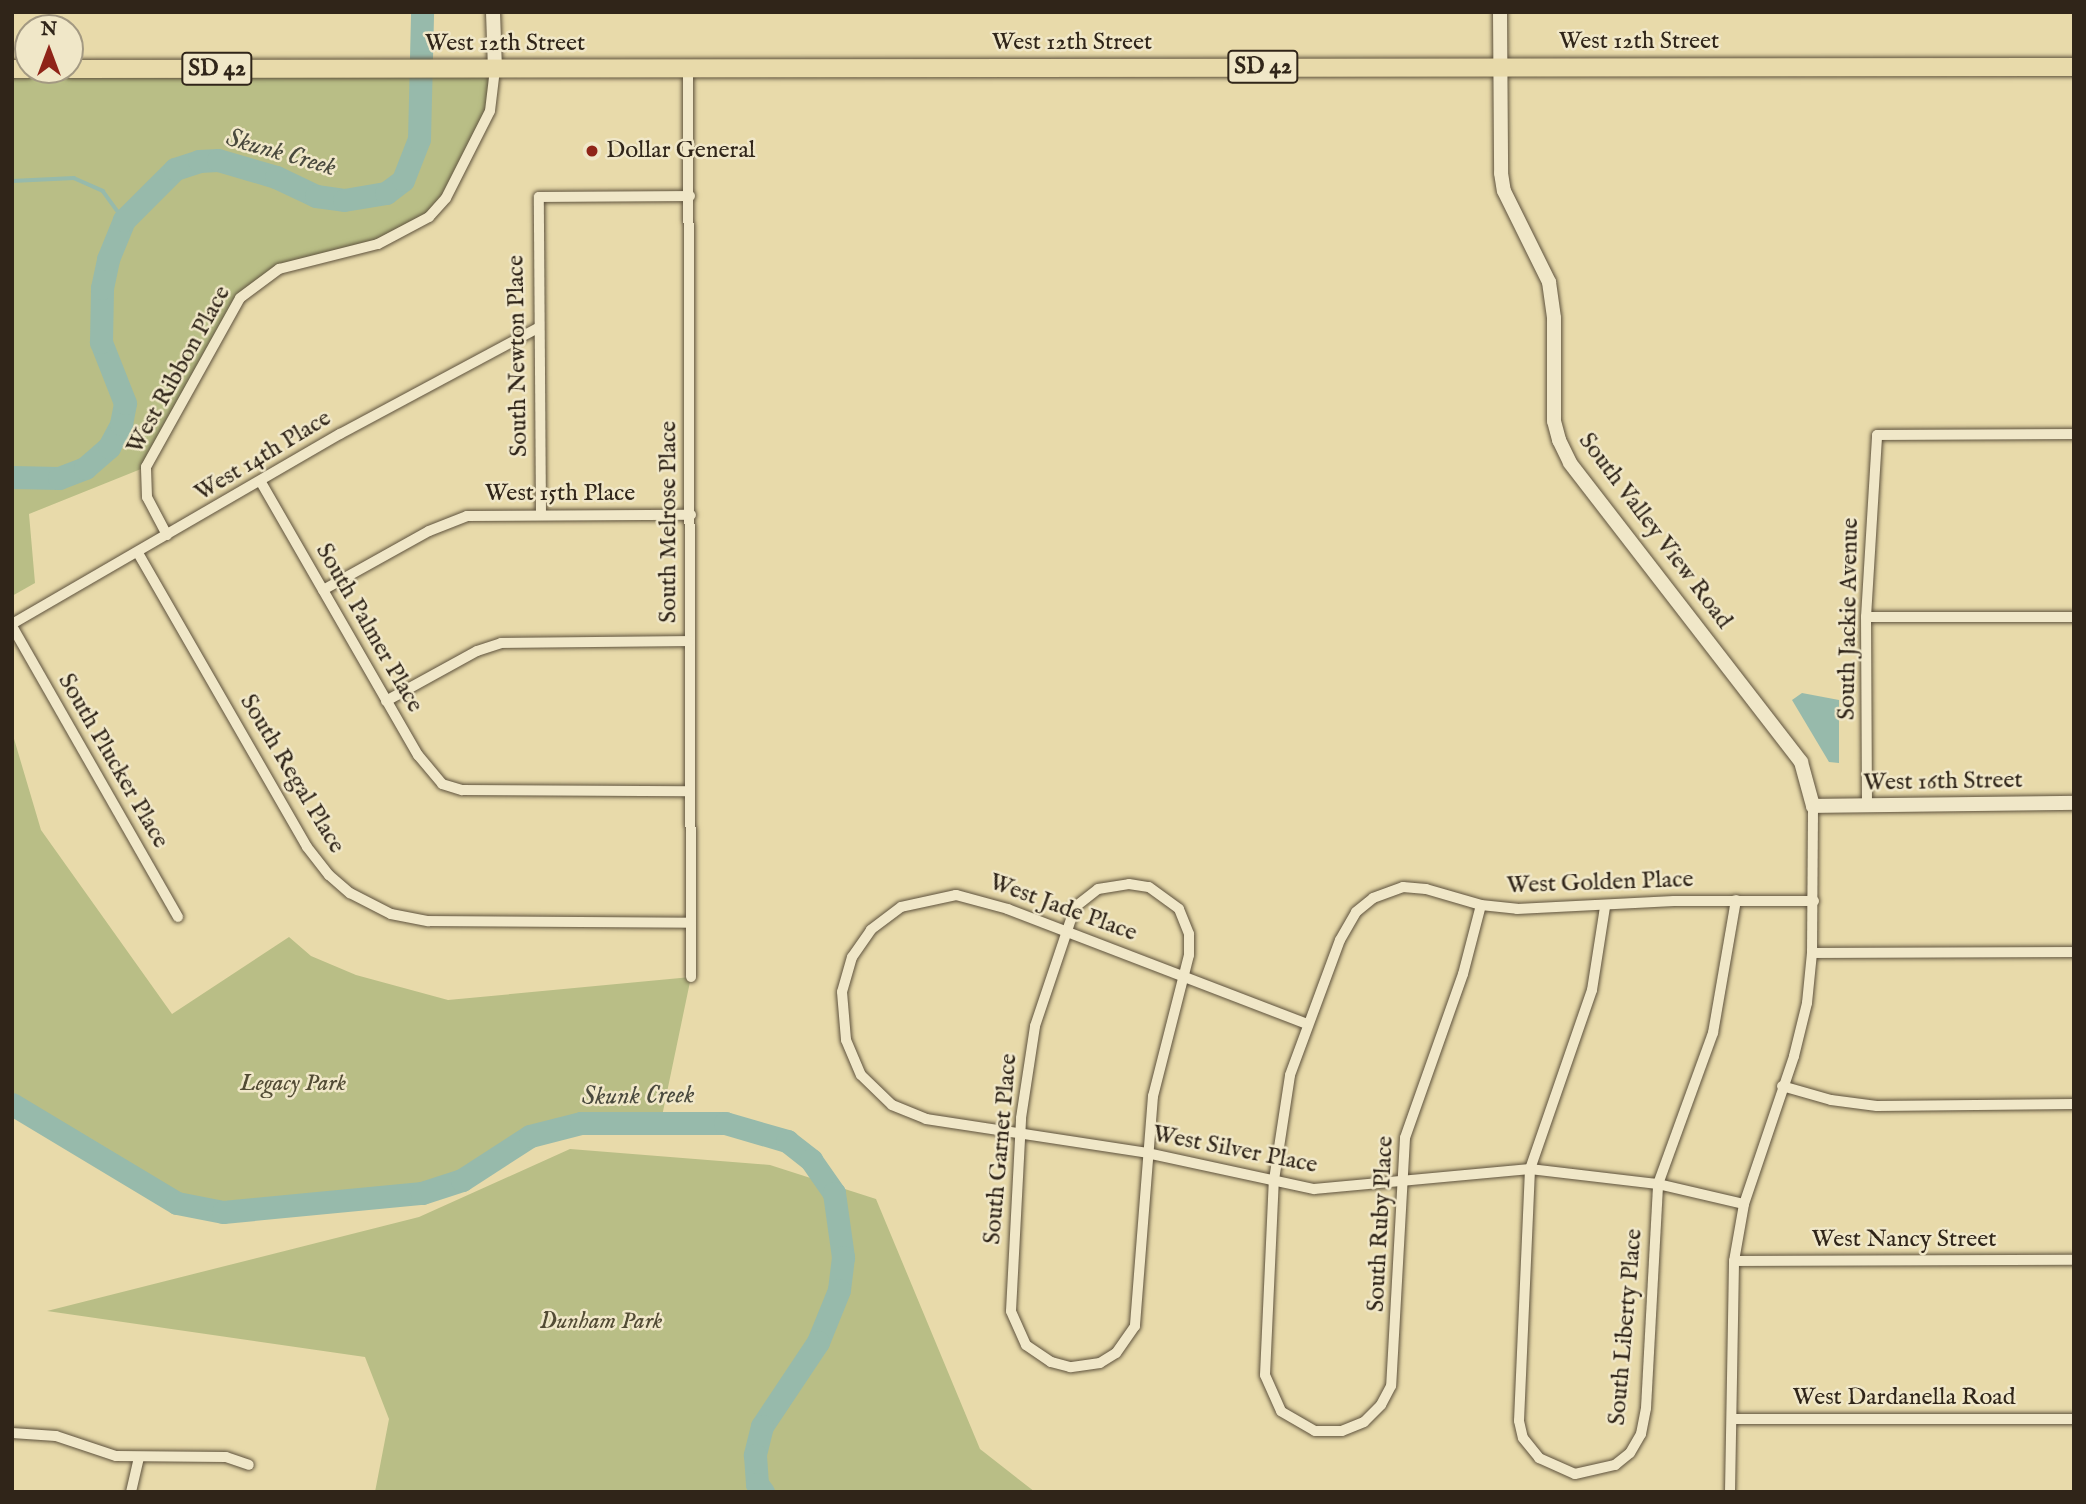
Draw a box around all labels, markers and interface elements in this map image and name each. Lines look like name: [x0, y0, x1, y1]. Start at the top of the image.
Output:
north arrow: [14, 14, 84, 84]
text: N: [41, 18, 57, 42]
street label: West 12th Street: [1559, 28, 1719, 56]
street label: West 12th Street: [992, 29, 1152, 57]
street label: West 12th Street: [425, 30, 585, 58]
road number: SD 42: [1226, 48, 1300, 86]
road number: SD 42: [180, 50, 254, 88]
water label: Skunk Creek: [222, 122, 340, 184]
place label: Dollar General: [606, 137, 755, 165]
marker: Dollar General: [584, 143, 600, 159]
street label: South Newton Place: [502, 255, 534, 457]
street label: West Ribbon Place: [121, 281, 237, 459]
street label: West 14th Place: [190, 404, 336, 508]
street label: South Melrose Place: [655, 421, 683, 623]
street label: South Valley View Road: [1572, 427, 1738, 635]
street label: West 15th Place: [485, 480, 635, 508]
street label: South Jackie Avenue: [1833, 518, 1865, 720]
street label: South Palmer Place: [309, 538, 429, 718]
street label: South Plucker Place: [51, 669, 175, 853]
street label: South Regal Place: [233, 689, 351, 859]
street label: West 16th Street: [1863, 766, 2023, 798]
street label: West Golden Place: [1506, 865, 1694, 901]
street label: West Jade Place: [985, 868, 1141, 948]
street label: South Garnet Place: [978, 1052, 1024, 1246]
park label: Legacy Park: [240, 1070, 346, 1098]
water label: Skunk Creek: [581, 1079, 695, 1113]
street label: West Silver Place: [1150, 1120, 1320, 1180]
street label: South Ruby Place: [1362, 1135, 1400, 1313]
street label: West Nancy Street: [1812, 1226, 1996, 1254]
street label: South Liberty Place: [1603, 1227, 1649, 1427]
park label: Dunham Park: [540, 1308, 662, 1336]
street label: West Dardanella Road: [1792, 1384, 2016, 1412]

